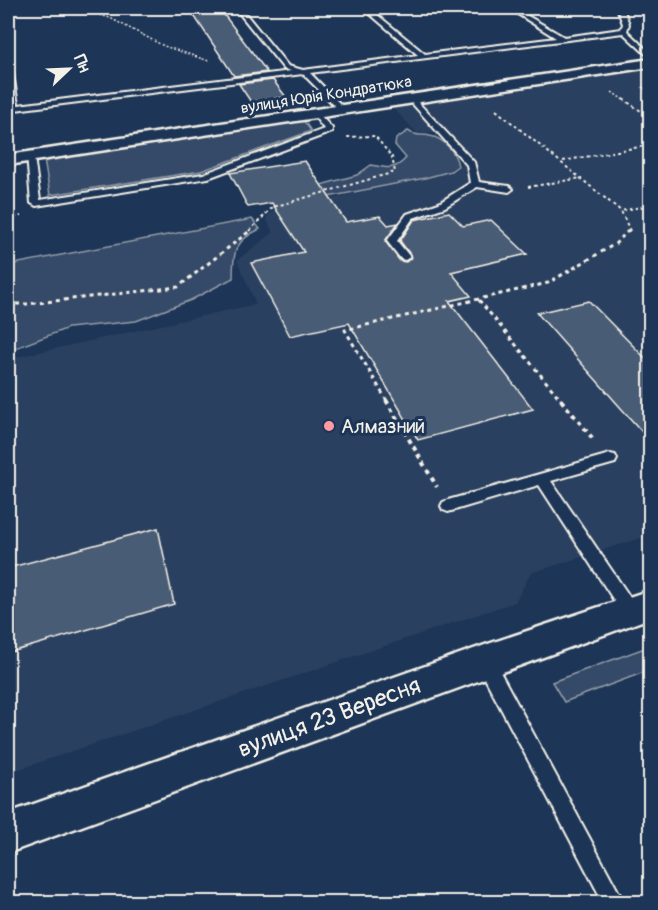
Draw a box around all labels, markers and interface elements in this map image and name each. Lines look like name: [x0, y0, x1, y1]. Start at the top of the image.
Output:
north arrow: [39, 39, 99, 99]
text: Пн: [69, 52, 95, 76]
street label: вулиця Юрія Кондратюка: [239, 72, 413, 118]
place label: Алмазний: [341, 414, 425, 439]
marker: Алмазний: [322, 419, 336, 433]
street label: вулиця 23 Вересня: [234, 671, 424, 764]

